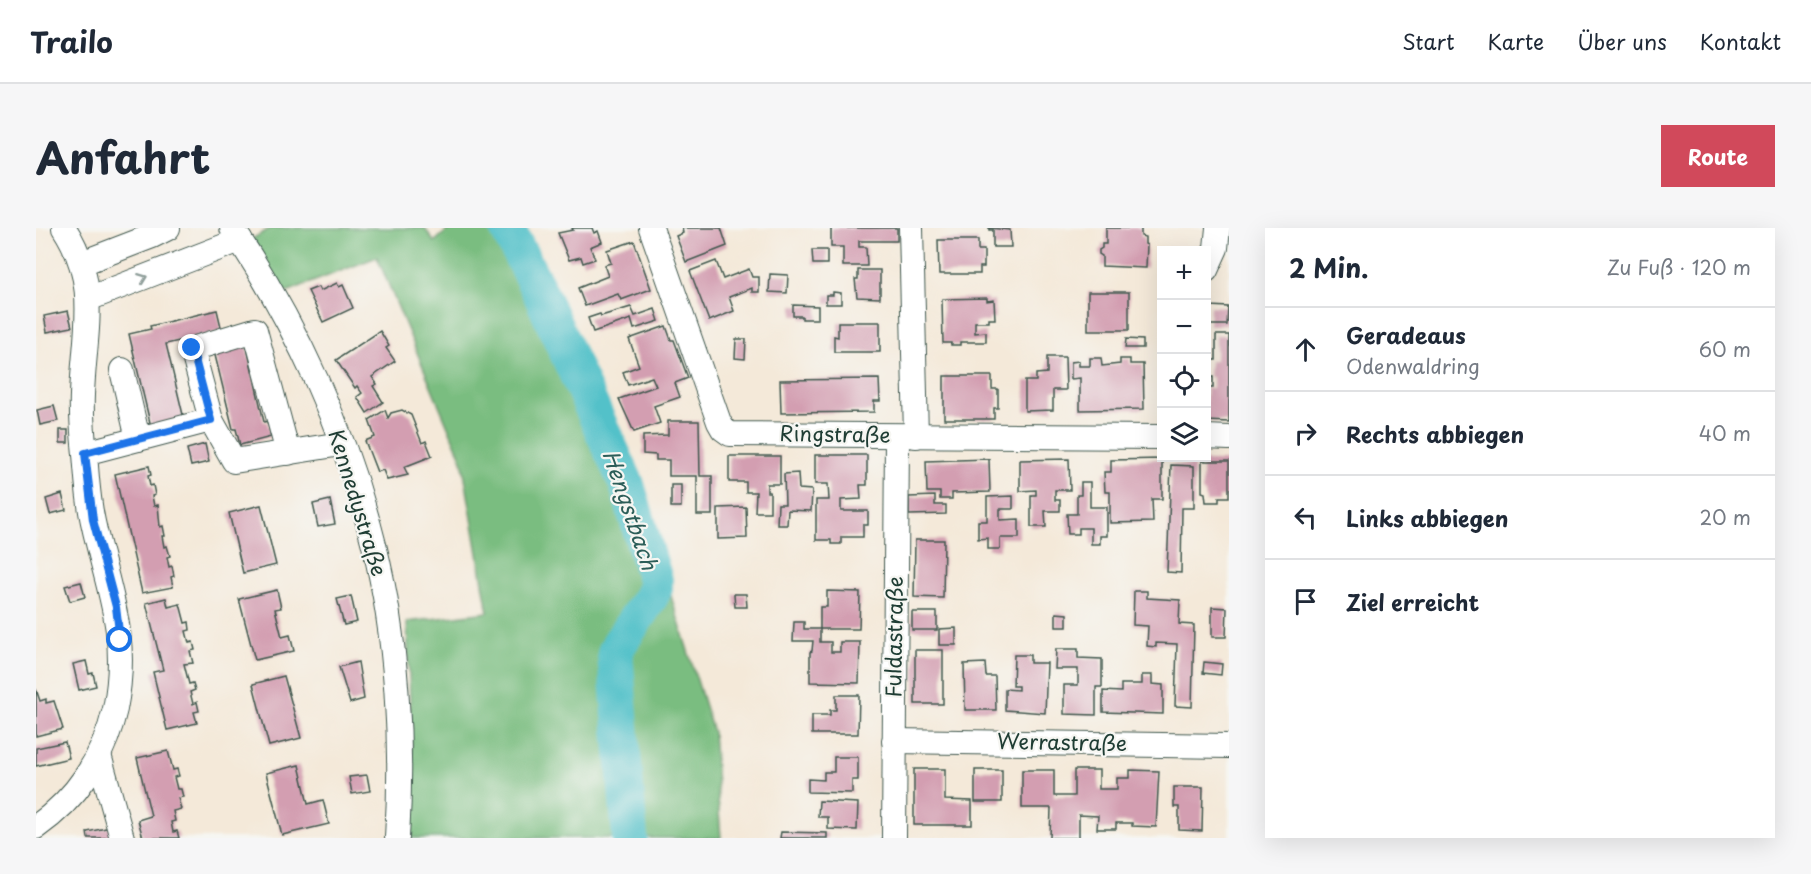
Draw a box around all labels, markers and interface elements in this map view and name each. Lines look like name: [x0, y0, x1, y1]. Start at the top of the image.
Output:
text: Trailo: [30, 20, 113, 63]
text: Start: [1402, 25, 1454, 57]
text: Karte: [1487, 25, 1544, 57]
text: Über uns: [1577, 25, 1667, 57]
text: Kontakt: [1700, 25, 1781, 57]
text: Anfahrt: [36, 125, 210, 188]
button: Route: [1661, 125, 1775, 187]
map controls: [1157, 246, 1211, 462]
button: +: [1157, 246, 1211, 300]
text: 2 Min.: [1289, 248, 1368, 287]
text: Zu Fuß · 120 m: [1607, 252, 1751, 282]
one-way arrow: [136, 273, 147, 285]
button: −: [1157, 300, 1211, 354]
text: Geradeaus: [1346, 318, 1466, 351]
icon: ahead: [1289, 333, 1322, 366]
route end: [178, 334, 204, 360]
text: 60 m: [1699, 334, 1751, 364]
text: Odenwaldring: [1346, 351, 1480, 381]
button: locate: [1157, 354, 1211, 408]
button: layers: [1157, 408, 1211, 462]
street label: Ringstraße: [779, 416, 891, 450]
icon: right: [1289, 417, 1322, 450]
text: Rechts abbiegen: [1346, 417, 1524, 450]
text: 40 m: [1699, 418, 1751, 448]
street label: Kennedystraße: [321, 425, 396, 580]
water label: Hengstbach: [595, 445, 668, 575]
icon: left: [1289, 501, 1322, 534]
text: Links abbiegen: [1346, 501, 1508, 534]
text: 20 m: [1699, 502, 1751, 532]
street label: Fuldastraße: [876, 576, 910, 698]
icon: arrive: [1289, 585, 1322, 618]
text: Ziel erreicht: [1346, 585, 1479, 618]
route start: [106, 626, 132, 652]
street label: Werrastraße: [997, 724, 1127, 758]

